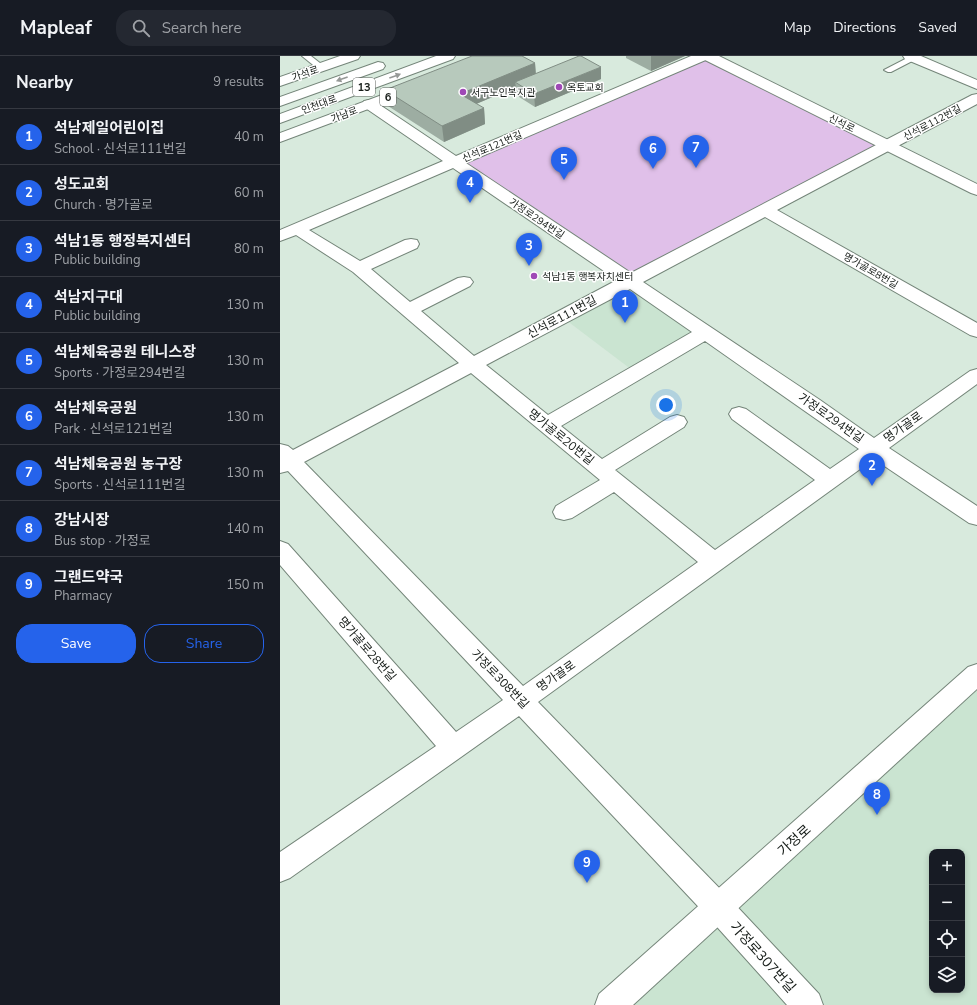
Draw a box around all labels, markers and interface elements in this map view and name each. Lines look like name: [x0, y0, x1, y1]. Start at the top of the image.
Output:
search box: [116, 10, 396, 46]
text: Mapleaf: [20, 15, 92, 41]
icon: search: [130, 17, 152, 39]
text: Search here: [162, 18, 241, 38]
text: Map: [784, 18, 811, 37]
text: Directions: [833, 18, 896, 37]
text: Saved: [918, 18, 957, 37]
street label: 가석로: [290, 63, 321, 85]
text: Nearby: [16, 71, 73, 94]
one-way arrow: [390, 72, 402, 78]
text: 9 results: [213, 73, 264, 91]
one-way arrow: [336, 76, 348, 82]
road number: 13: [353, 78, 375, 96]
place label: 옥토교회: [567, 81, 604, 95]
marker: 옥토교회: [554, 82, 564, 92]
place label: 서구노인복지관: [471, 86, 536, 100]
marker: 서구노인복지관: [458, 87, 468, 97]
road number: 6: [380, 88, 396, 106]
street label: 인천대로: [300, 92, 339, 118]
street label: 신석로112번길: [901, 102, 964, 144]
street label: 가남로: [329, 103, 360, 126]
street label: 신석로: [826, 112, 857, 136]
text: 석남제일어린이집: [54, 118, 164, 138]
text: 1: [25, 128, 33, 146]
text: 40 m: [234, 128, 264, 146]
street label: 신석로121번길: [460, 128, 525, 166]
pin: 7: [683, 135, 709, 168]
pin: 6: [640, 136, 666, 169]
text: School · 신석로111번길: [54, 140, 187, 158]
pin: 5: [551, 147, 577, 180]
pin: 4: [457, 170, 483, 203]
text: 성도교회: [54, 174, 109, 194]
text: 2: [25, 184, 33, 202]
text: 60 m: [234, 184, 264, 202]
street label: 가정로294번길: [506, 195, 567, 243]
text: Church · 명가골로: [54, 196, 153, 214]
text: 석남1동 행정복지센터: [54, 231, 191, 251]
pin: 3: [516, 233, 542, 266]
text: 3: [25, 240, 33, 258]
text: 80 m: [234, 240, 264, 258]
street label: 명가골로8번길: [840, 250, 901, 292]
text: Public building: [54, 251, 141, 269]
place label: 석남1동 행복자치센터: [542, 270, 633, 284]
marker: 석남1동 행복자치센터: [529, 271, 539, 281]
text: 석남지구대: [54, 287, 123, 307]
pin: 1: [612, 290, 638, 323]
street label: 신석로111번길: [524, 292, 600, 342]
text: 4: [25, 296, 33, 314]
text: 130 m: [226, 296, 264, 314]
text: Public building: [54, 307, 141, 325]
text: 석남체육공원 테니스장: [54, 342, 196, 362]
text: 5: [25, 352, 33, 370]
text: 130 m: [226, 352, 264, 370]
text: Sports · 가정로294번길: [54, 364, 185, 382]
street label: 가정로294번길: [795, 389, 867, 447]
your location: [656, 395, 676, 415]
text: 석남체육공원: [54, 398, 137, 418]
street label: 명가골로20번길: [525, 405, 597, 469]
text: 6: [25, 408, 33, 426]
text: 130 m: [226, 408, 264, 426]
street label: 명가골로: [880, 408, 926, 446]
text: Park · 신석로121번길: [54, 420, 173, 438]
pin: 2: [859, 453, 885, 486]
text: 석남체육공원 농구장: [54, 454, 182, 474]
text: 7: [25, 464, 33, 482]
text: 130 m: [226, 464, 264, 482]
text: Sports · 신석로111번길: [54, 476, 185, 494]
text: 강남시장: [54, 510, 109, 530]
text: 8: [25, 520, 33, 538]
text: 140 m: [226, 520, 264, 538]
text: Bus stop · 가정로: [54, 532, 151, 550]
text: 그랜드약국: [54, 567, 123, 587]
text: 9: [25, 576, 33, 594]
text: 150 m: [226, 576, 264, 594]
text: Pharmacy: [54, 587, 112, 605]
street label: 명가골로28번길: [335, 613, 399, 685]
button: Save: [16, 624, 136, 663]
button: Share: [144, 624, 264, 663]
street label: 가정로308번길: [468, 646, 532, 712]
street label: 명가골로: [533, 657, 579, 695]
pin: 8: [864, 782, 890, 815]
street label: 가정로: [774, 820, 815, 860]
map controls: [929, 849, 965, 993]
button: +: [929, 849, 965, 885]
pin: 9: [574, 850, 600, 883]
button: −: [929, 885, 965, 921]
street label: 가정로307번길: [726, 918, 800, 997]
button: locate: [929, 921, 965, 957]
button: layers: [929, 957, 965, 993]

